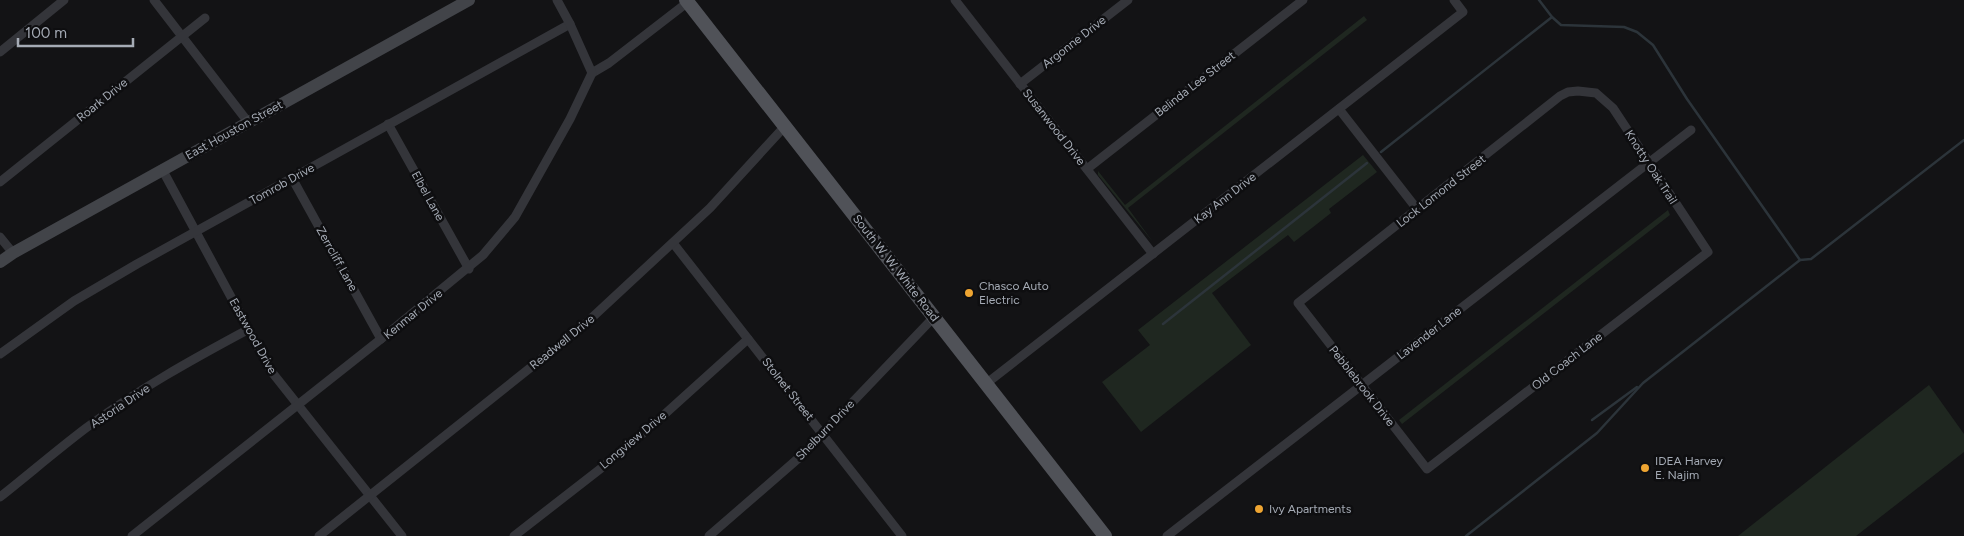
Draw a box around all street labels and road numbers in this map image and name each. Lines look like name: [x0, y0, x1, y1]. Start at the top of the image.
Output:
street label: Argonne Drive: [1039, 13, 1109, 71]
street label: Belinda Lee Street: [1152, 48, 1238, 120]
street label: Roark Drive: [74, 75, 131, 125]
street label: Susanwood Drive: [1020, 86, 1089, 168]
street label: East Houston Street: [183, 97, 286, 163]
street label: Knotty Oak Trail: [1622, 127, 1680, 207]
street label: Lock Lomond Street: [1394, 152, 1489, 230]
street label: Tomrob Drive: [247, 160, 317, 208]
street label: Elbel Lane: [409, 169, 448, 224]
street label: Kay Ann Drive: [1191, 169, 1259, 227]
street label: South W. W. White Road: [850, 212, 942, 324]
street label: Zerrcliff Lane: [313, 224, 361, 294]
street label: Kenmar Drive: [381, 286, 446, 342]
street label: Eastwood Drive: [226, 296, 280, 377]
street label: Lavender Lane: [1394, 303, 1464, 362]
street label: Readwell Drive: [527, 311, 597, 372]
street label: Old Coach Lane: [1529, 329, 1605, 393]
street label: Pebblebrook Drive: [1326, 343, 1398, 429]
street label: Stolnet Street: [759, 355, 817, 424]
street label: Astoria Drive: [88, 381, 153, 431]
street label: Shelburn Drive: [793, 397, 858, 463]
street label: Longview Drive: [597, 408, 669, 472]

